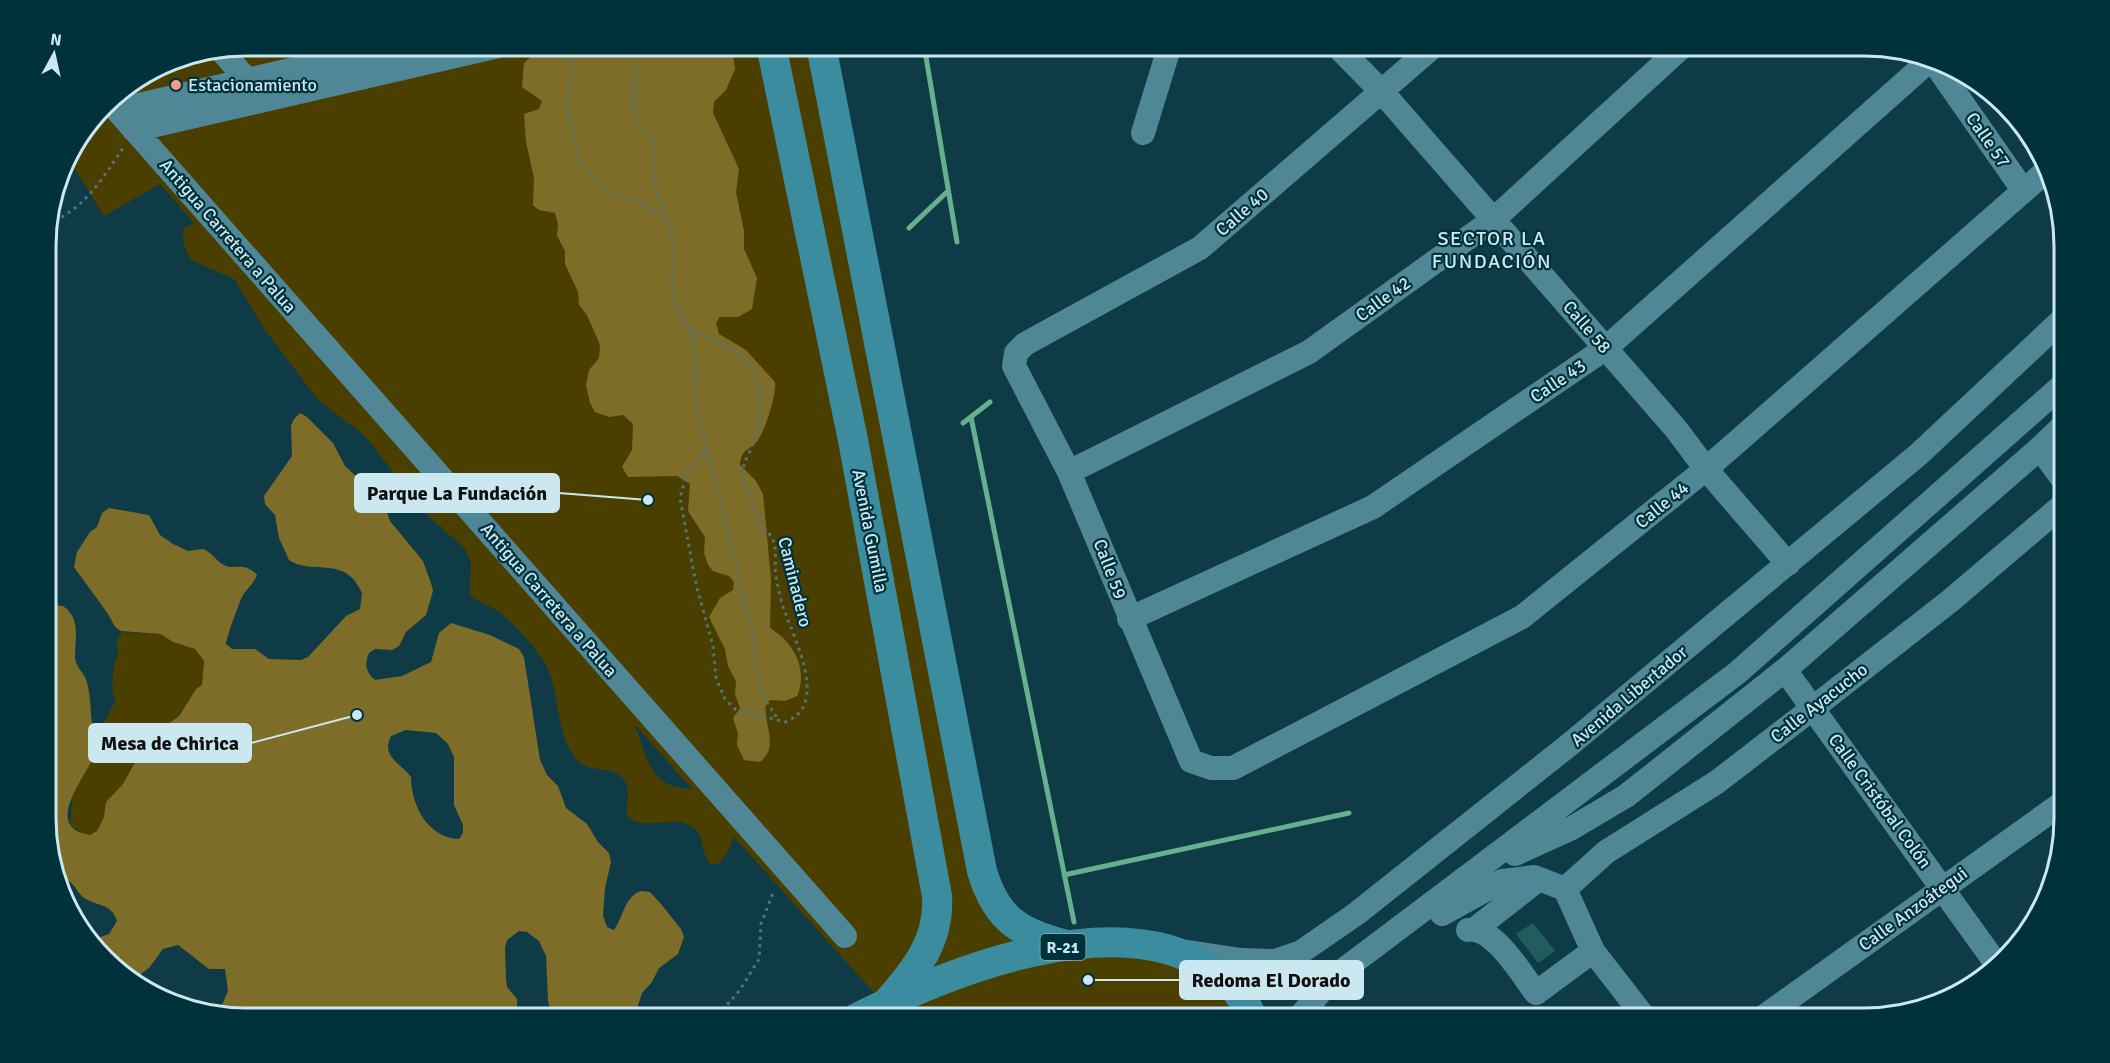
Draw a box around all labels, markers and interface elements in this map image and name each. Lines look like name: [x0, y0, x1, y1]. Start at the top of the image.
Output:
north arrow: [24, 24, 84, 84]
text: N: [49, 29, 63, 51]
place label: Estacionamiento: [188, 74, 317, 96]
marker: Estacionamiento: [169, 78, 183, 92]
street label: Calle 57: [1961, 108, 2015, 172]
street label: Antigua Carretera a Palua: [155, 154, 301, 318]
street label: Calle 40: [1211, 183, 1273, 241]
district label: SECTOR LA FUNDACIÓN: [1432, 226, 1552, 274]
street label: Calle 42: [1351, 272, 1415, 326]
street label: Calle 58: [1558, 296, 1616, 358]
street label: Calle 43: [1526, 354, 1590, 408]
street label: Avenida Gumilla: [847, 467, 893, 595]
callout: Parque La Fundación: [355, 474, 559, 512]
street label: Calle 44: [1631, 477, 1693, 533]
text: Parque La Fundación: [367, 481, 547, 506]
street label: Antigua Carretera a Palua: [476, 518, 622, 682]
street label: Caminadero: [773, 535, 817, 629]
street label: Calle 59: [1089, 536, 1131, 602]
street label: Avenida Libertador: [1566, 641, 1692, 751]
street label: Calle Ayacucho: [1766, 658, 1872, 748]
callout: Mesa de Chirica: [89, 724, 251, 762]
street label: Calle Cristóbal Colón: [1824, 729, 1936, 873]
text: Mesa de Chirica: [101, 731, 239, 756]
street label: Calle Anzoátegui: [1854, 862, 1972, 956]
road number: R-21: [1040, 934, 1086, 960]
callout: Redoma El Dorado: [1180, 961, 1363, 999]
text: Redoma El Dorado: [1191, 968, 1351, 993]

